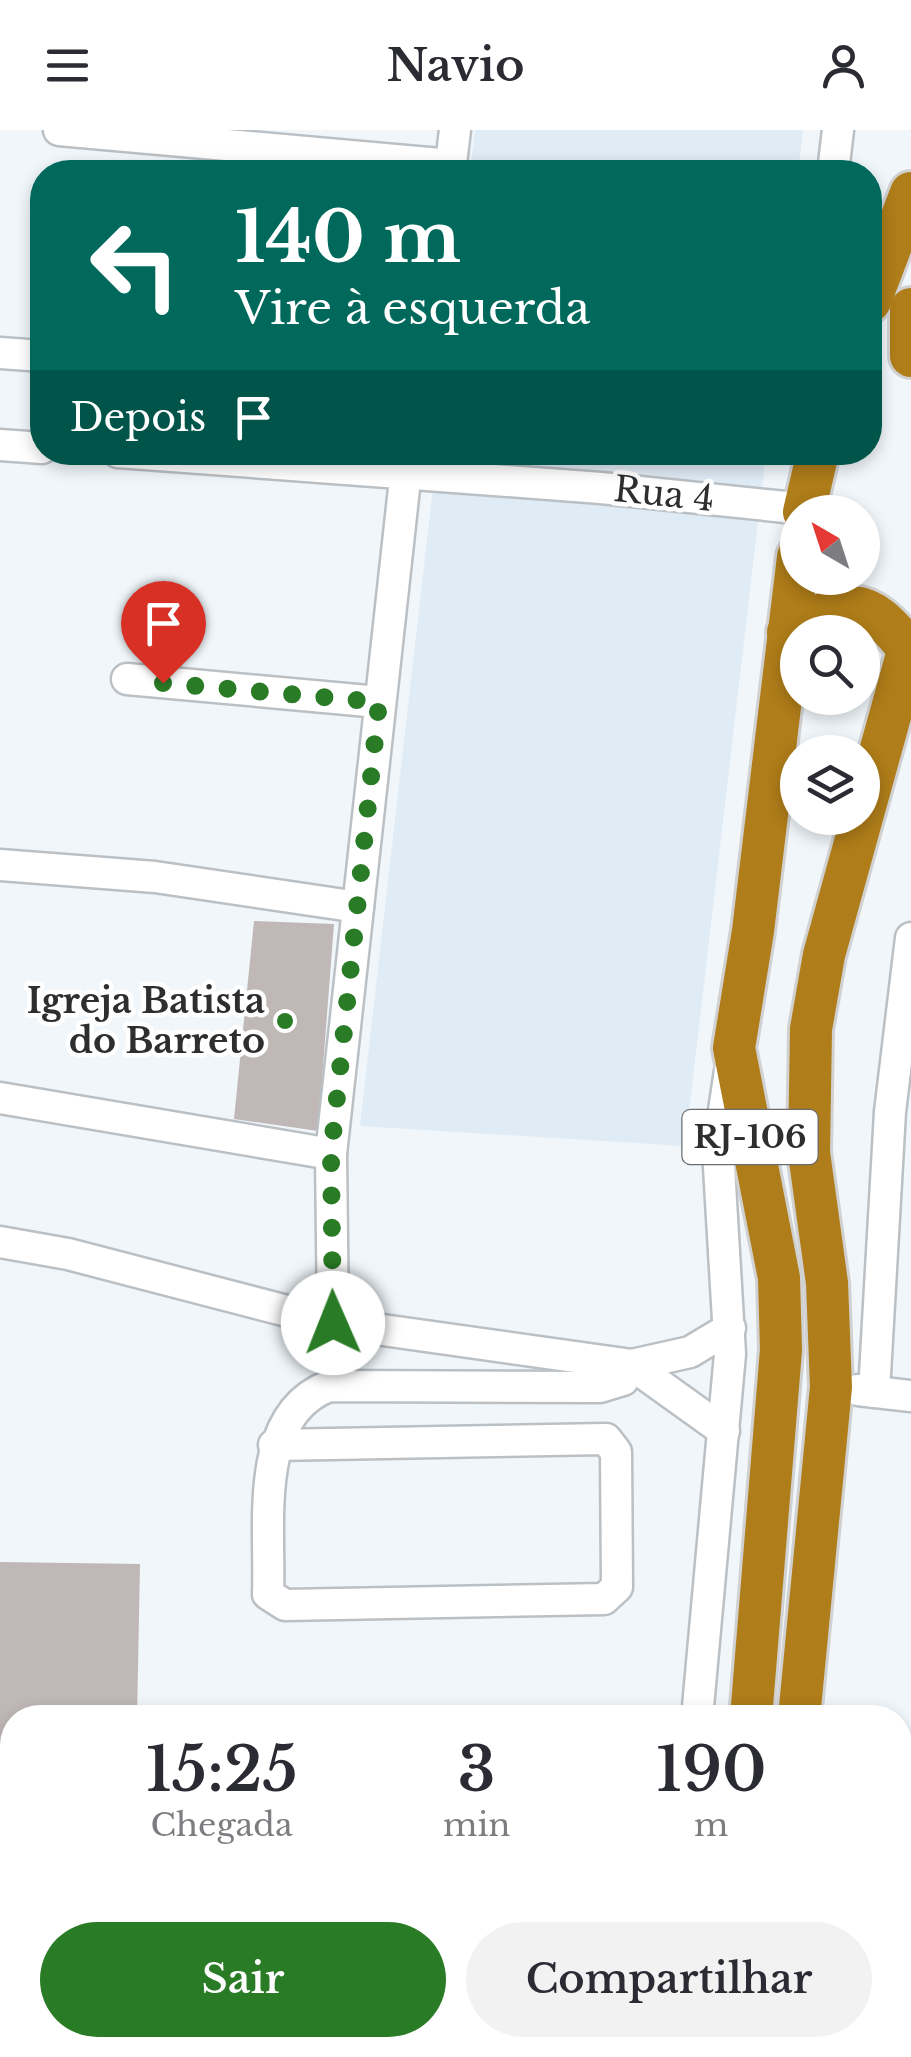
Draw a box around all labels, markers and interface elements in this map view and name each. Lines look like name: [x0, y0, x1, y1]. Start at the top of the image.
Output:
text: Navio: [386, 37, 525, 93]
icon: menu: [40, 38, 95, 93]
icon: person: [816, 38, 871, 93]
text: 140 m: [235, 194, 461, 281]
icon: left: [70, 200, 200, 330]
text: Vire à esquerda: [235, 280, 590, 336]
icon: arrive: [226, 390, 281, 445]
text: Depois: [70, 394, 206, 441]
street label: Rua 4: [612, 467, 716, 520]
north arrow: [780, 495, 880, 595]
map controls: [780, 495, 880, 835]
pin: [121, 581, 206, 684]
icon: arrive: [136, 596, 191, 651]
button: search: [780, 615, 880, 715]
button: layers: [780, 735, 880, 835]
place label: Igreja Batista do Barreto: [27, 979, 265, 1062]
marker: Igreja Batista do Barreto: [274, 1010, 296, 1032]
road number: RJ-106: [682, 1110, 818, 1164]
position arrow: [281, 1271, 385, 1375]
text: 15:25: [145, 1733, 298, 1807]
text: 3: [458, 1733, 496, 1807]
text: 190: [656, 1733, 767, 1807]
text: Chegada: [150, 1805, 293, 1845]
text: min: [443, 1805, 510, 1845]
text: m: [694, 1805, 728, 1845]
button: Sair: [40, 1922, 446, 2037]
button: Compartilhar: [466, 1922, 872, 2037]

